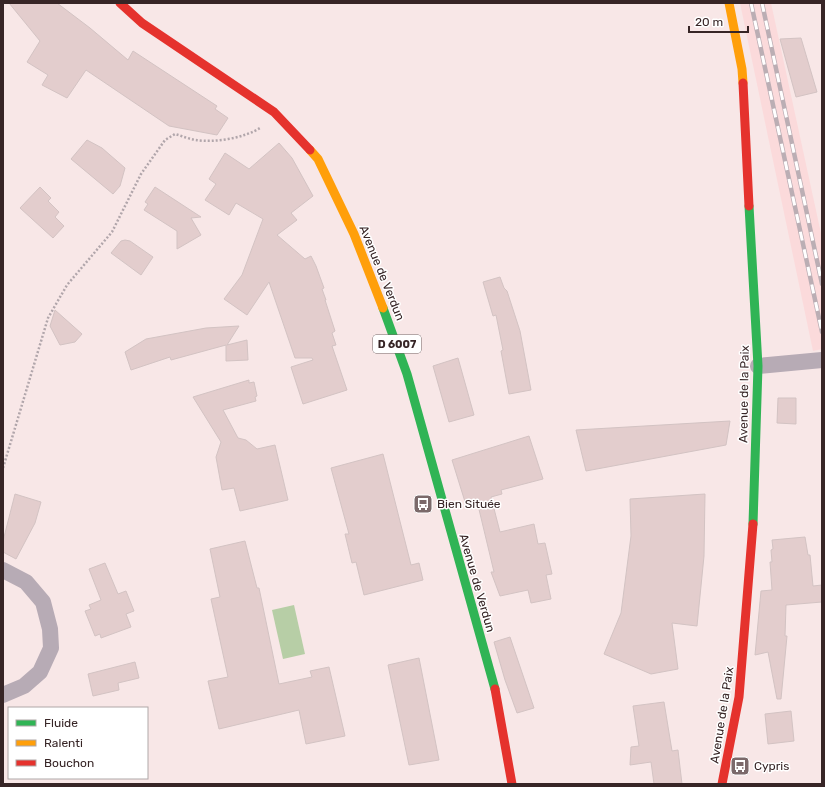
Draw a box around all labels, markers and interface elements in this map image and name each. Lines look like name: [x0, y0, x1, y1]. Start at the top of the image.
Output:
scale bar: [689, 8, 748, 34]
text: 20 m: [695, 15, 723, 29]
street label: Avenue de Verdun: [357, 223, 407, 323]
road number: D 6007: [373, 335, 421, 353]
street label: Avenue de la Paix: [736, 344, 752, 443]
bus stop icon: Bien Située: [412, 493, 434, 515]
place label: Bien Située: [437, 497, 501, 511]
street label: Avenue de Verdun: [456, 532, 498, 634]
street label: Avenue de la Paix: [707, 665, 737, 764]
legend: [8, 707, 148, 779]
text: Fluide: [44, 716, 78, 730]
text: Ralenti: [44, 736, 83, 750]
bus stop icon: Cypris: [729, 755, 751, 777]
text: Bouchon: [44, 756, 94, 770]
place label: Cypris: [754, 759, 789, 773]

